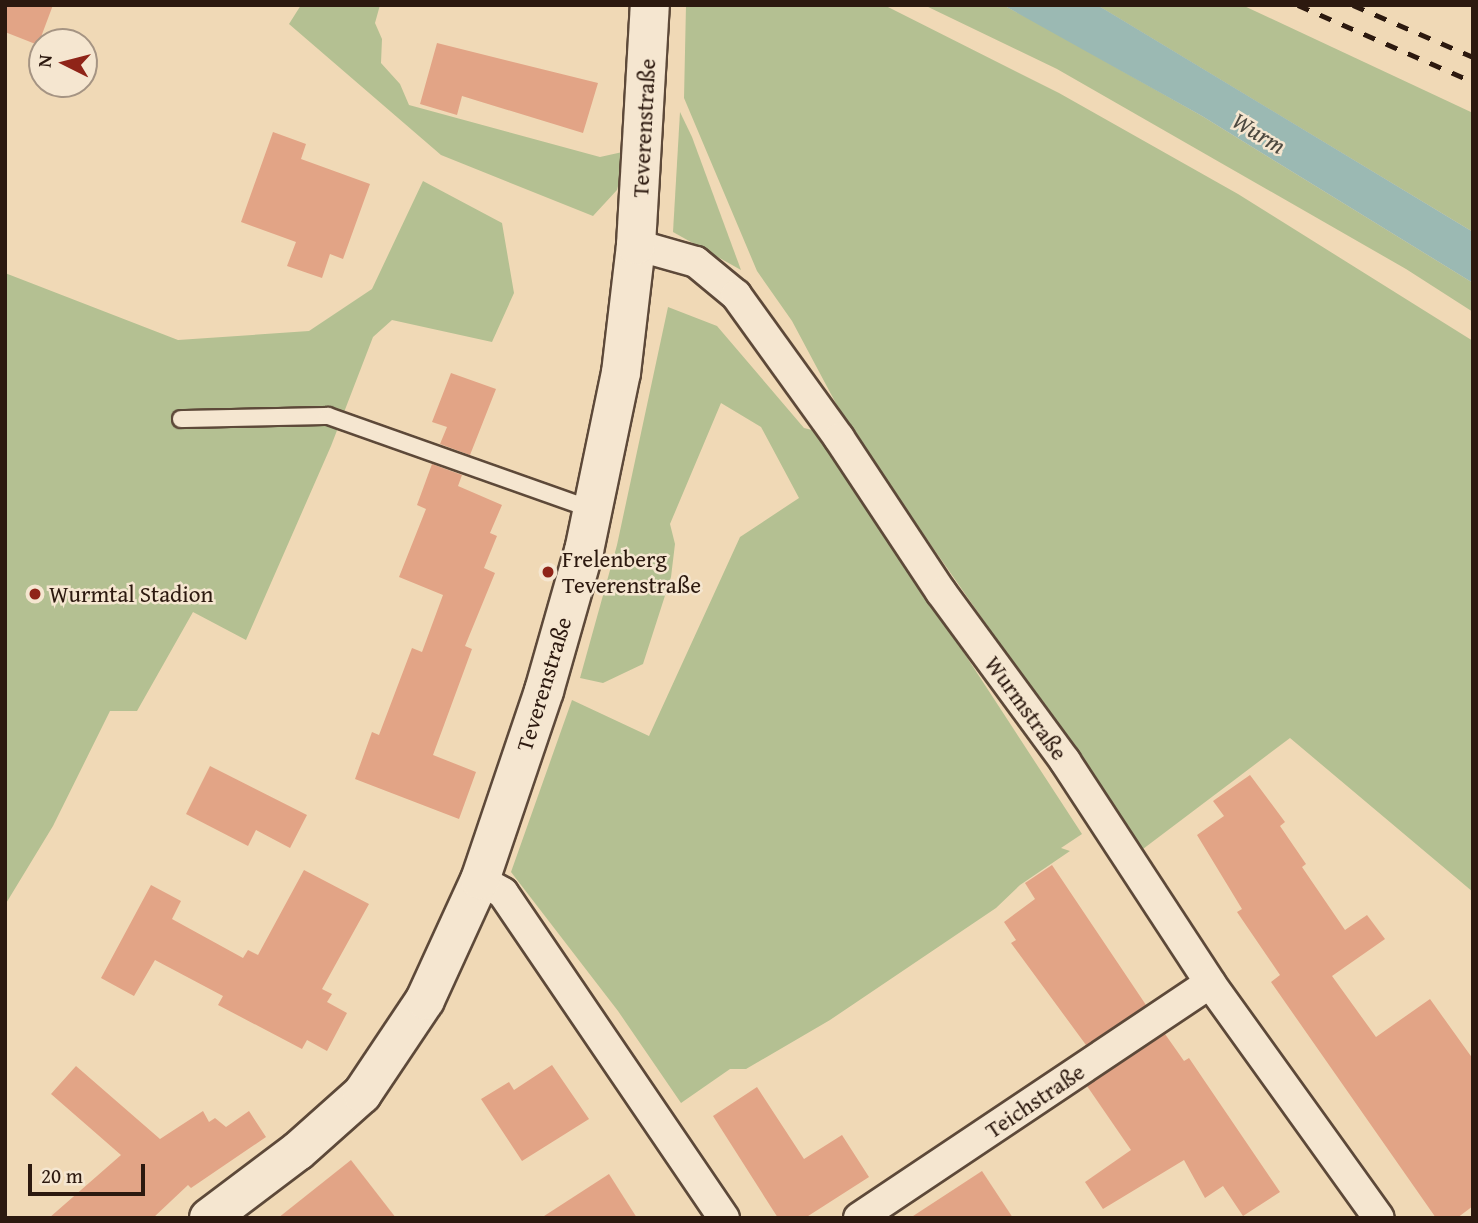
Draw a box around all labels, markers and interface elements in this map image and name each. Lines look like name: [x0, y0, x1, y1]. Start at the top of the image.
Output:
north arrow: [28, 28, 98, 98]
text: N: [30, 53, 59, 69]
street label: Teverenstraße: [627, 58, 661, 198]
water label: Wurm: [1227, 106, 1291, 160]
place label: Frelenberg Teverenstraße: [562, 545, 701, 599]
marker: Frelenberg Teverenstraße: [540, 564, 556, 580]
place label: Wurmtal Stadion: [49, 580, 213, 608]
marker: Wurmtal Stadion: [27, 586, 43, 602]
street label: Teverenstraße: [510, 614, 578, 754]
street label: Wurmstraße: [979, 651, 1073, 765]
street label: Teichstraße: [980, 1058, 1090, 1144]
scale bar: [32, 1150, 149, 1194]
text: 20 m: [41, 1160, 83, 1191]

